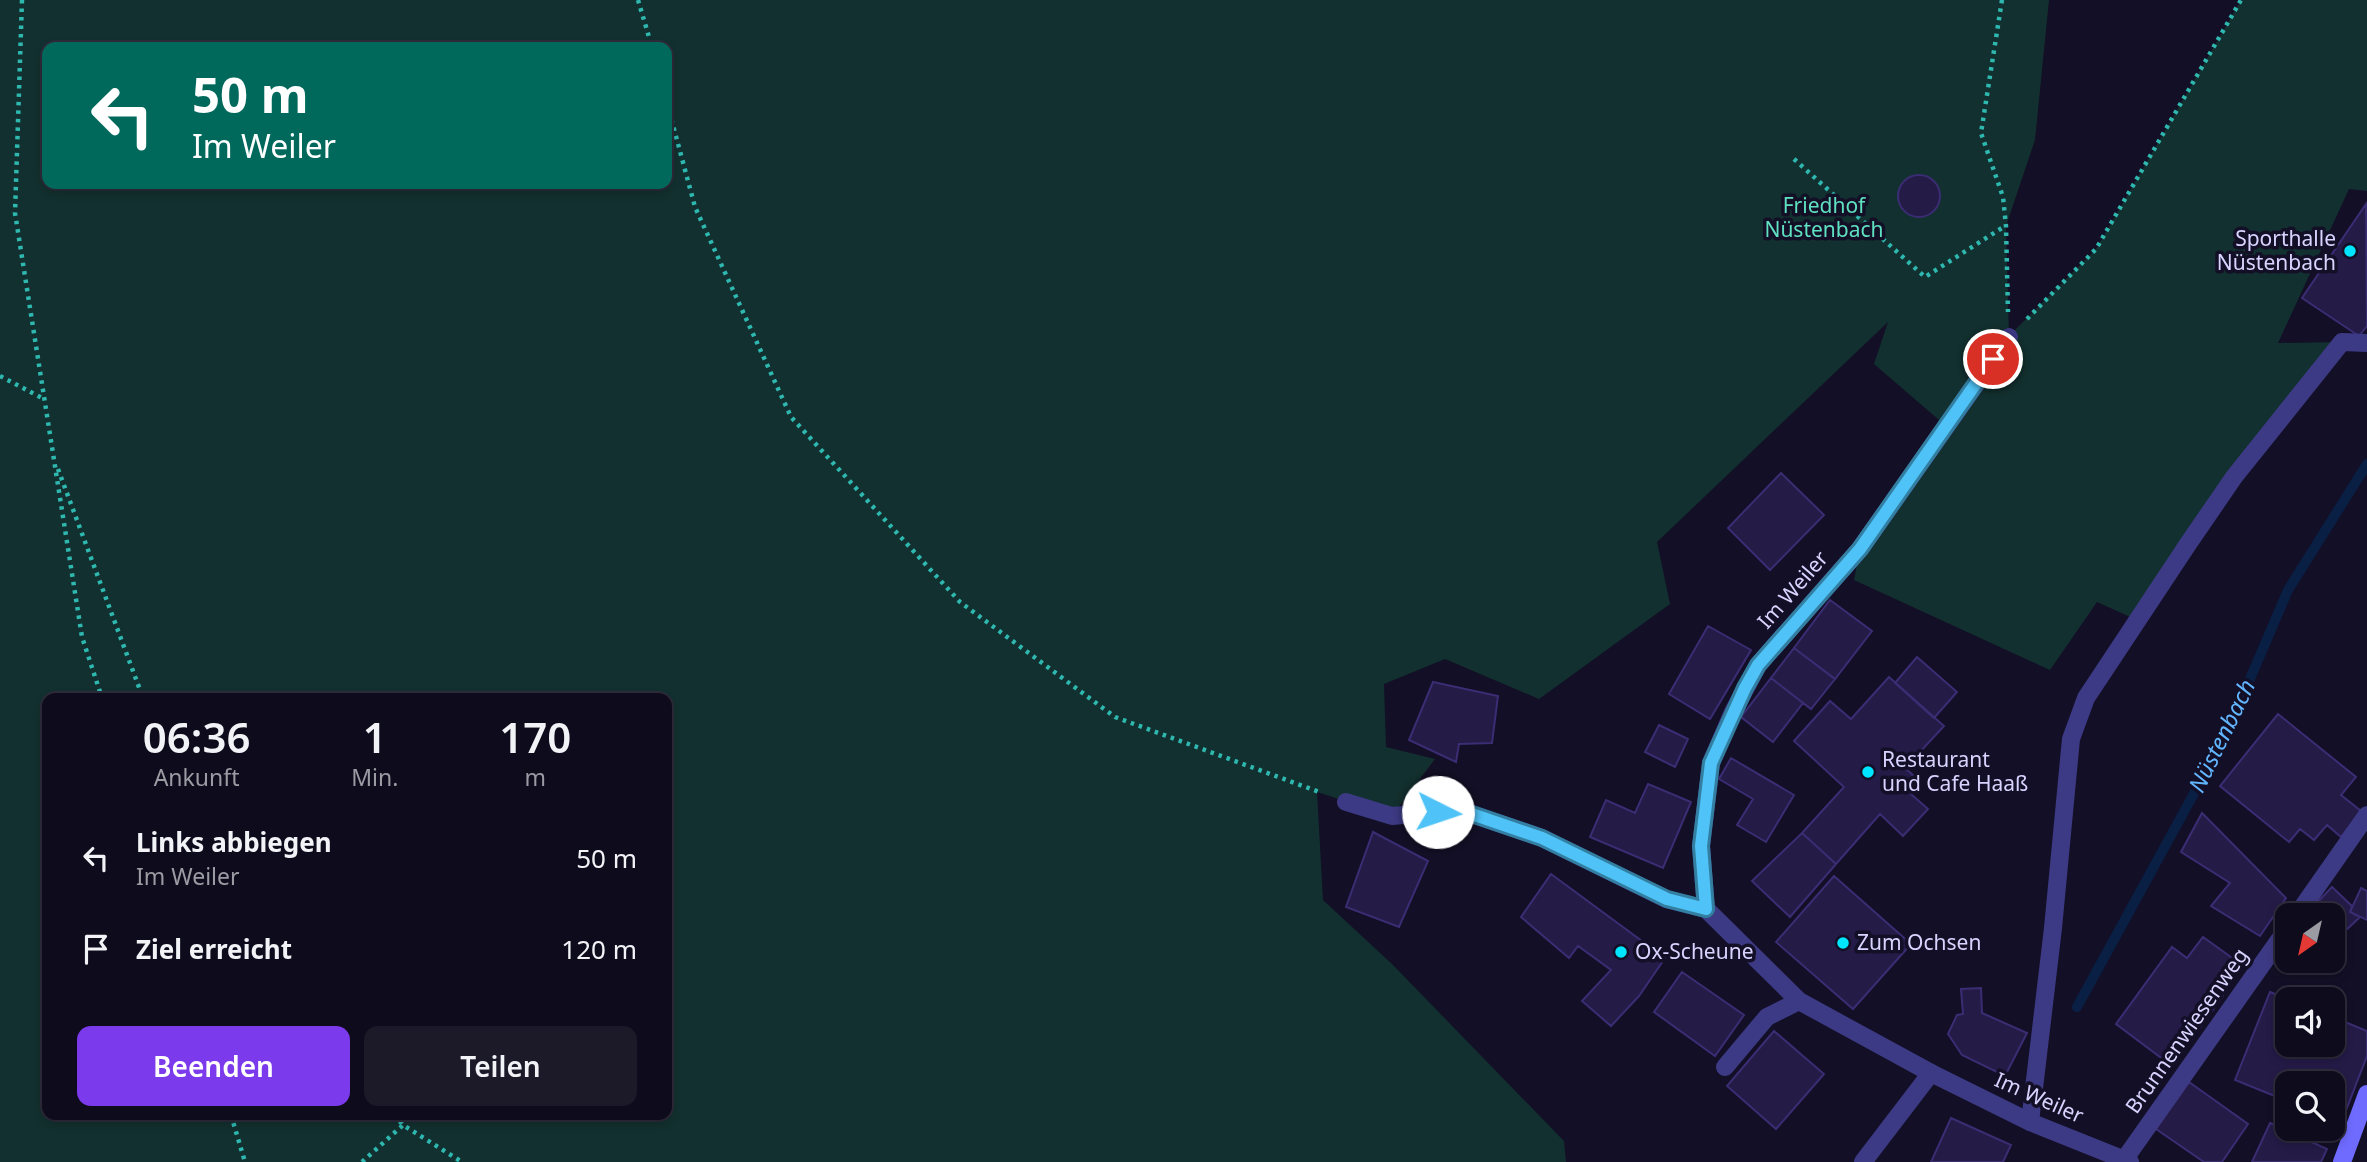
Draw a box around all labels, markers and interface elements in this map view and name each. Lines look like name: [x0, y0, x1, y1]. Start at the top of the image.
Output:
text: 50 m: [192, 61, 309, 127]
icon: left: [77, 70, 168, 161]
text: Im Weiler: [192, 124, 336, 167]
park label: Friedhof Nüstenbach: [1764, 191, 1884, 243]
place label: Sporthalle Nüstenbach: [2217, 224, 2336, 276]
marker: Sporthalle Nüstenbach: [2342, 243, 2358, 259]
pin: [1963, 329, 2023, 389]
icon: arrive: [1974, 340, 2012, 378]
street label: Im Weiler: [1751, 544, 1834, 634]
water label: Nüstenbach: [2180, 674, 2262, 797]
text: 06:36: [143, 708, 250, 765]
text: 1: [363, 708, 387, 765]
text: 170: [499, 708, 571, 765]
place label: Restaurant und Cafe Haaß: [1882, 745, 2028, 797]
text: Ankunft: [154, 761, 240, 793]
text: Min.: [351, 761, 398, 793]
text: m: [524, 761, 546, 793]
marker: Restaurant und Cafe Haaß: [1860, 764, 1876, 780]
position arrow: [1401, 775, 1475, 849]
text: Links abbiegen: [136, 824, 332, 860]
icon: left: [77, 839, 115, 877]
text: 50 m: [576, 840, 637, 876]
text: Im Weiler: [136, 860, 240, 892]
north arrow: [2275, 903, 2345, 973]
map controls: [2275, 903, 2345, 1141]
place label: Zum Ochsen: [1857, 928, 1981, 956]
icon: arrive: [77, 930, 115, 968]
text: Ziel erreicht: [136, 931, 292, 967]
text: 120 m: [561, 931, 637, 967]
marker: Zum Ochsen: [1835, 935, 1851, 951]
place label: Ox-Scheune: [1635, 937, 1754, 965]
street label: Brunnenwiesenweg: [2119, 942, 2254, 1119]
marker: Ox-Scheune: [1613, 944, 1629, 960]
button: sound: [2275, 987, 2345, 1057]
button: Beenden: [77, 1026, 350, 1106]
button: Teilen: [364, 1026, 637, 1106]
street label: Im Weiler: [1991, 1065, 2089, 1129]
button: search: [2275, 1071, 2345, 1141]

